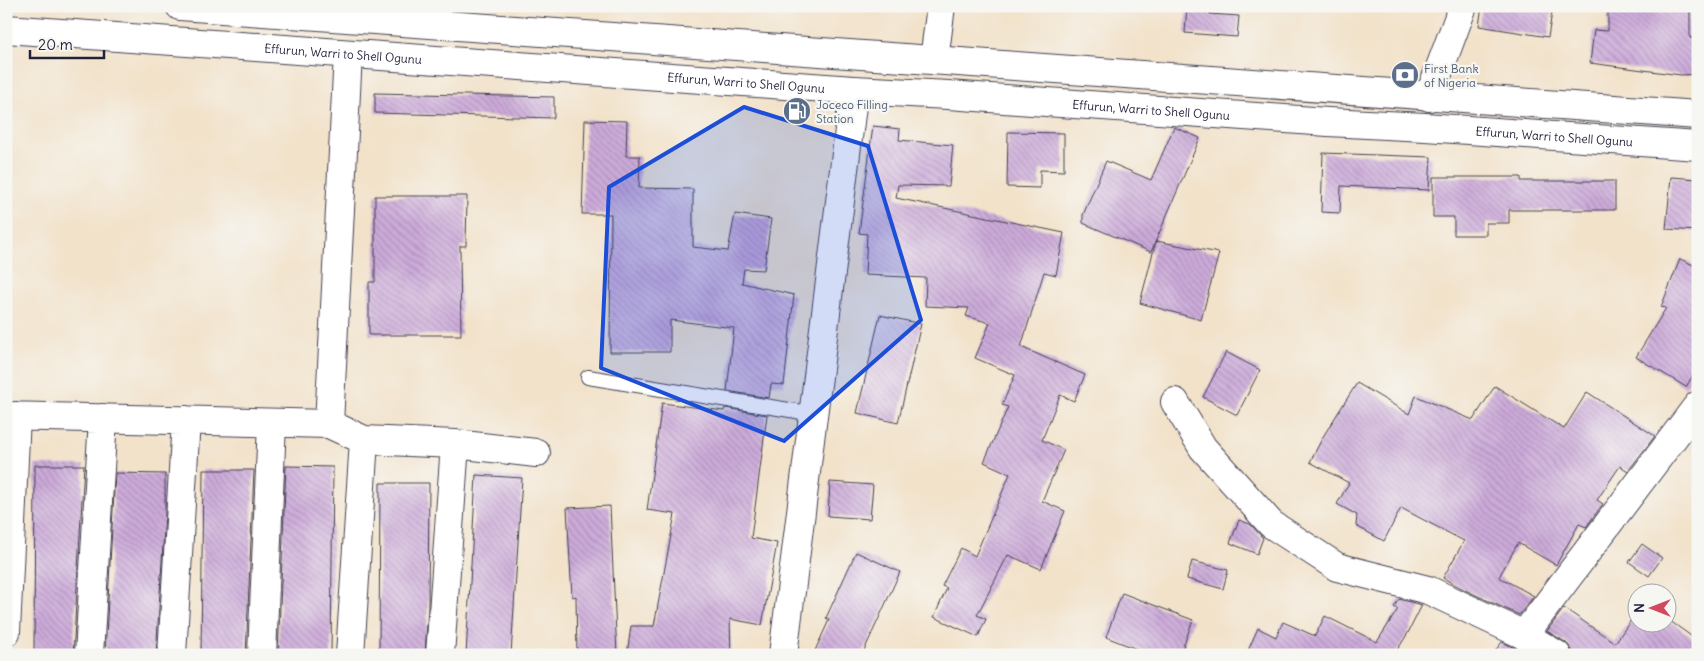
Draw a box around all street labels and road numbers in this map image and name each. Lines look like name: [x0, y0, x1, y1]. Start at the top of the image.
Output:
street label: Effurun, Warri to Shell Ogunu: [264, 40, 422, 66]
street label: Effurun, Warri to Shell Ogunu: [667, 69, 825, 95]
street label: Effurun, Warri to Shell Ogunu: [1072, 96, 1230, 123]
street label: Effurun, Warri to Shell Ogunu: [1475, 123, 1633, 149]

